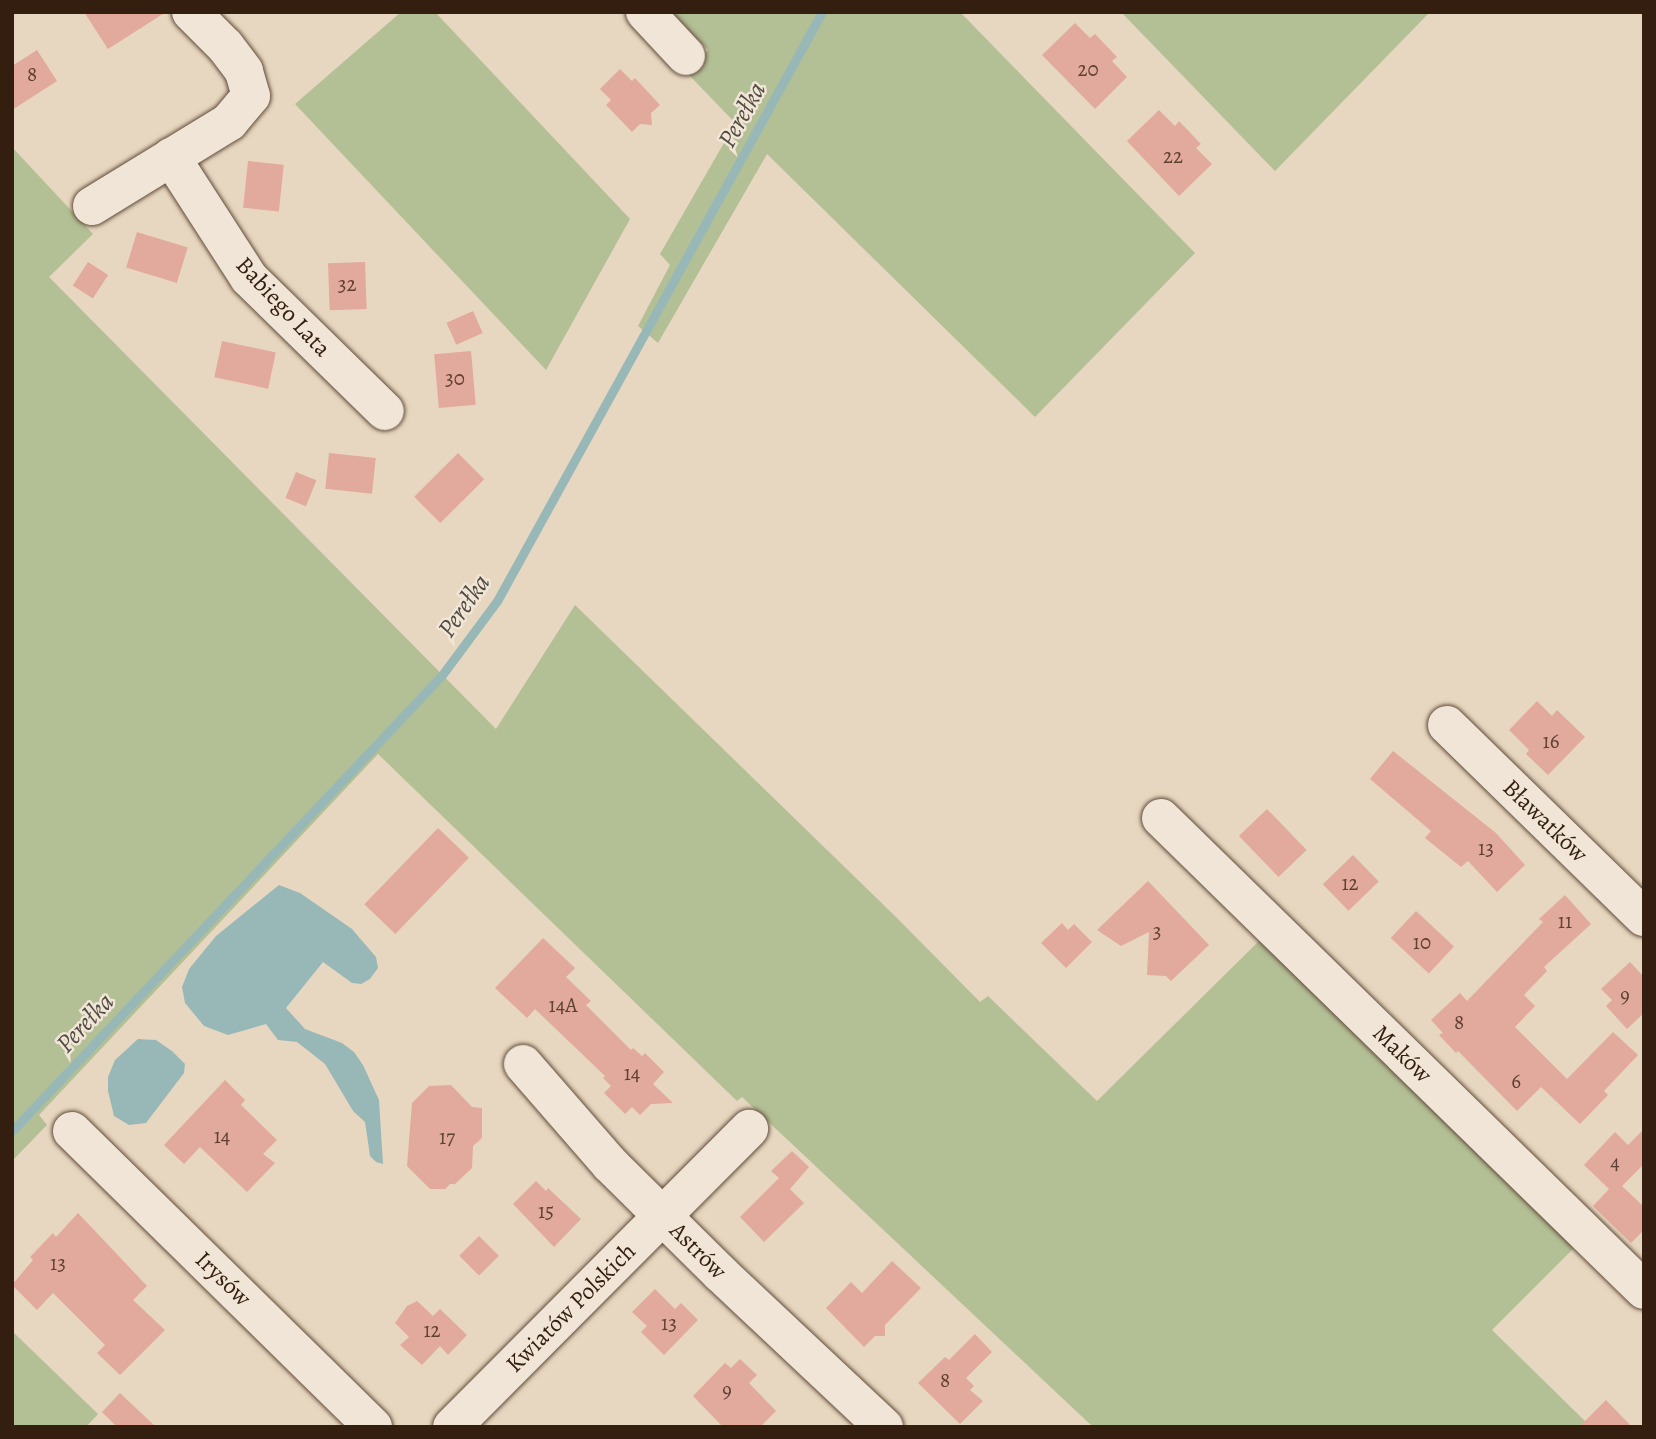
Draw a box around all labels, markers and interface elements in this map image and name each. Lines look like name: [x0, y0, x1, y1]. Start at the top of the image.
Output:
house number: 20: [1077, 56, 1099, 82]
house number: 8: [27, 61, 37, 87]
water label: Perełka: [711, 77, 773, 153]
house number: 22: [1163, 143, 1183, 169]
street label: Babiego Lata: [229, 251, 337, 363]
house number: 32: [338, 271, 356, 297]
house number: 30: [445, 365, 465, 391]
water label: Perełka: [431, 568, 497, 644]
house number: 16: [1543, 728, 1559, 754]
street label: Bławatków: [1496, 773, 1594, 869]
house number: 13: [1478, 835, 1494, 861]
house number: 12: [1341, 870, 1359, 896]
house number: 11: [1558, 908, 1572, 934]
house number: 3: [1153, 918, 1161, 944]
house number: 10: [1413, 929, 1431, 955]
house number: 9: [1620, 982, 1630, 1008]
water label: Perełka: [50, 987, 120, 1059]
house number: 14A: [549, 992, 577, 1018]
house number: 8: [1454, 1009, 1464, 1035]
street label: Maków: [1366, 1019, 1438, 1089]
house number: 14: [624, 1060, 640, 1086]
house number: 6: [1511, 1068, 1521, 1094]
house number: 14: [214, 1123, 230, 1149]
house number: 17: [439, 1124, 455, 1150]
house number: 4: [1610, 1149, 1620, 1175]
house number: 15: [538, 1198, 554, 1224]
street label: Astrów: [663, 1216, 733, 1286]
street label: Kwiatów Polskich: [500, 1237, 642, 1379]
street label: Irysów: [189, 1245, 257, 1313]
house number: 13: [50, 1250, 66, 1276]
house number: 13: [661, 1310, 677, 1336]
house number: 12: [423, 1317, 441, 1343]
house number: 8: [940, 1367, 950, 1393]
house number: 9: [722, 1377, 732, 1403]

